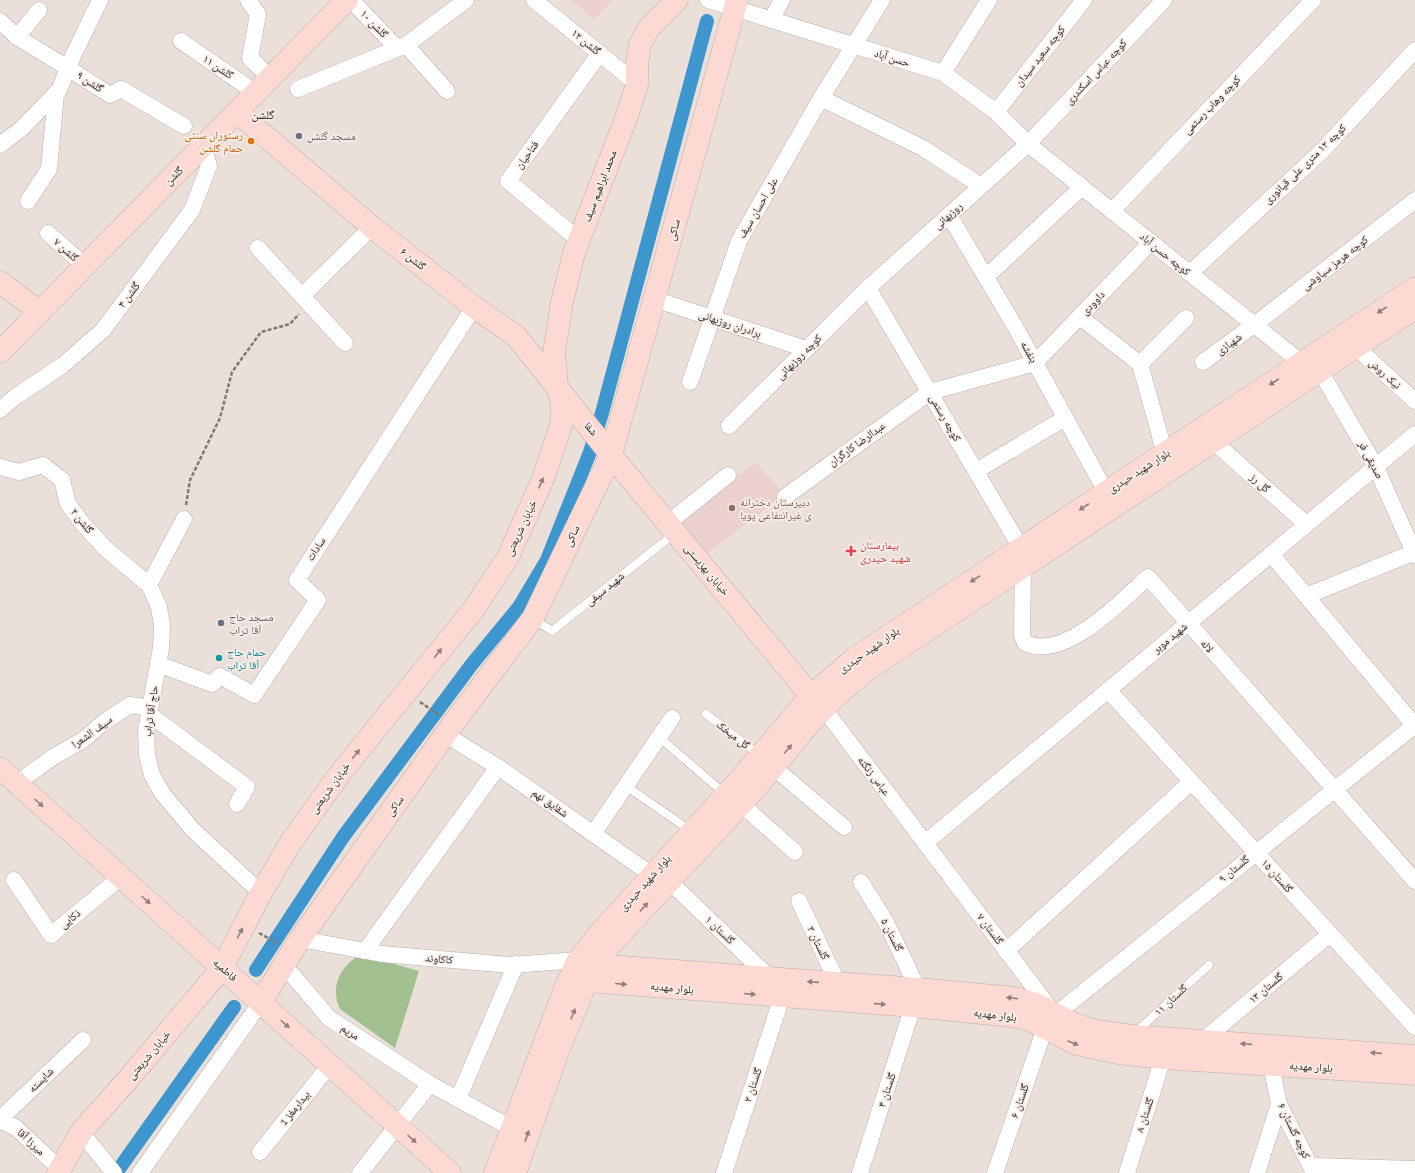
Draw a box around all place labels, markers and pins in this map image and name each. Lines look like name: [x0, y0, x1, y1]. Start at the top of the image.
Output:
place label: رستوران سنتی حمام گلشن: [184, 129, 243, 155]
place label: مسجد گلشن: [307, 130, 356, 143]
marker: مسجد گلشن: [294, 131, 304, 141]
marker: رستوران سنتی حمام گلشن: [246, 136, 256, 146]
place label: دبیرستان دخترانه ی غیرانتفاعی پویا: [740, 496, 812, 522]
marker: دبیرستان دخترانه ی غیرانتفاعی پویا: [727, 503, 737, 513]
place label: بیمارستان شهید حیدری: [860, 539, 911, 565]
marker: بیمارستان شهید حیدری: [845, 545, 857, 557]
place label: مسجد حاج آقا تراب: [229, 611, 273, 637]
marker: مسجد حاج آقا تراب: [216, 618, 226, 628]
place label: حمام حاج آقا تراب: [227, 646, 266, 672]
marker: حمام حاج آقا تراب: [214, 653, 224, 663]

